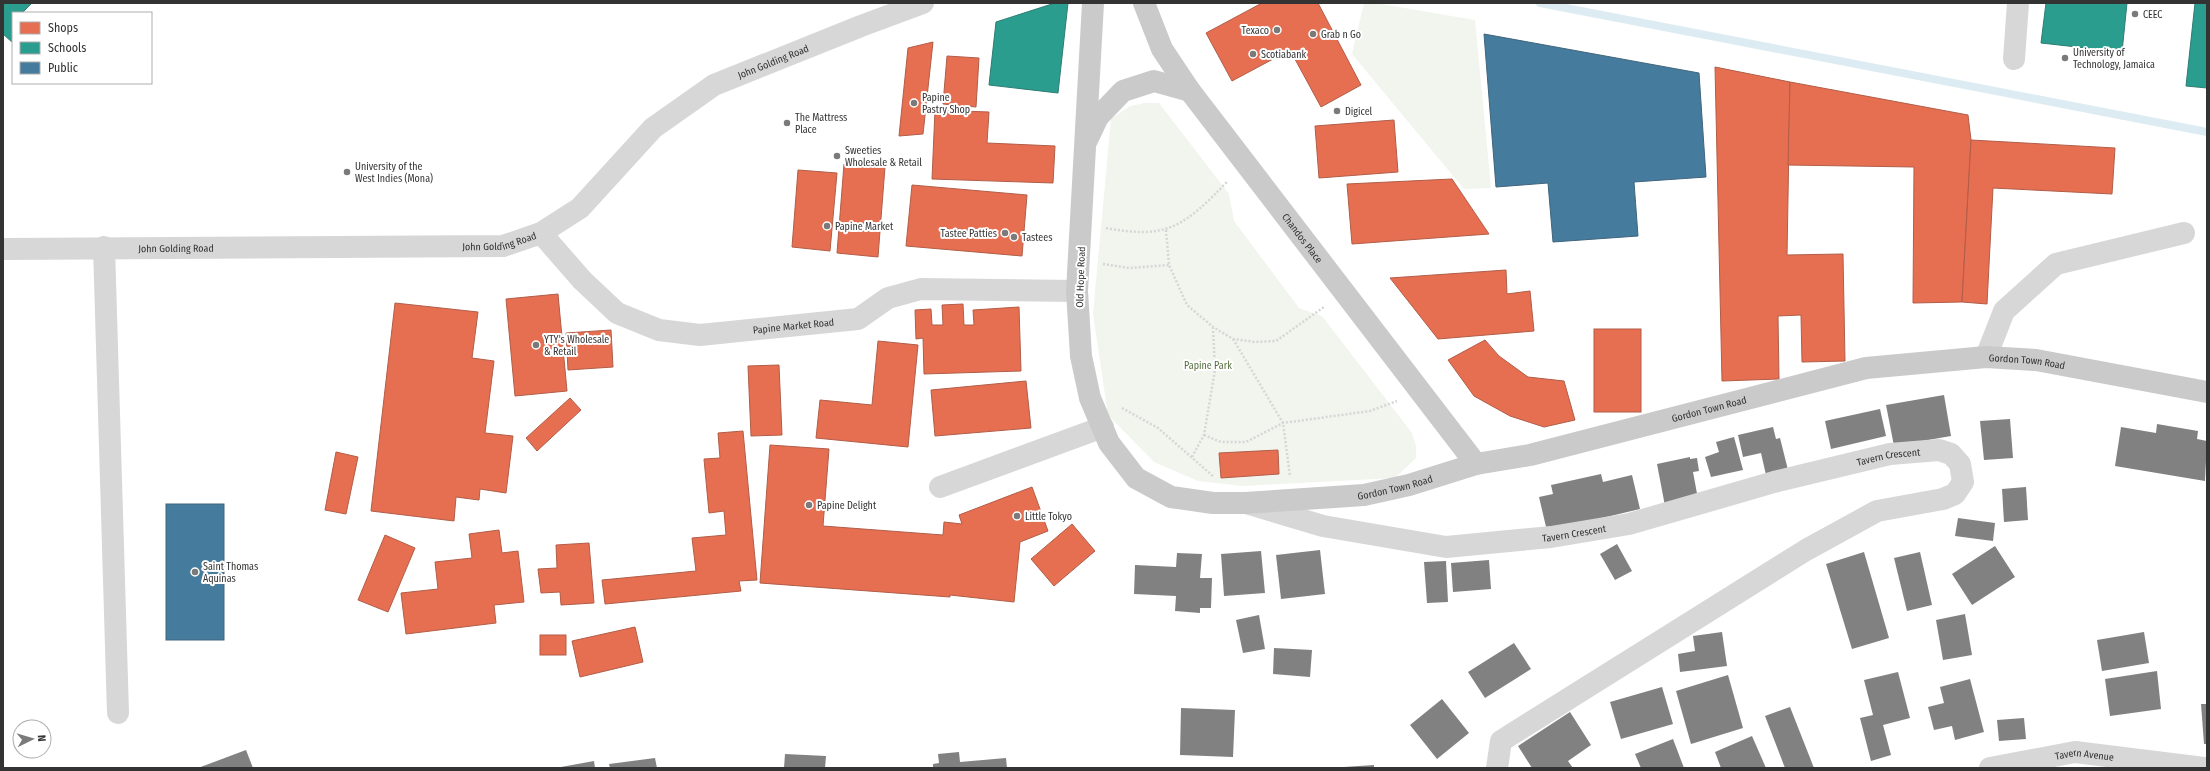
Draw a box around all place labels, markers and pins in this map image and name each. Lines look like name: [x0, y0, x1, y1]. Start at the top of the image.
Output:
marker: CEEC: [2130, 9, 2140, 19]
place label: CEEC: [2143, 9, 2162, 21]
place label: Texaco: [1242, 25, 1269, 37]
marker: Texaco: [1272, 25, 1282, 35]
marker: Grab n Go: [1308, 29, 1318, 39]
place label: Grab n Go: [1321, 29, 1361, 41]
place label: University of Technology, Jamaica: [2073, 47, 2155, 71]
marker: Scotiabank: [1248, 49, 1258, 59]
place label: Scotiabank: [1261, 49, 1306, 61]
marker: University of Technology, Jamaica: [2060, 53, 2070, 63]
place label: Papine Pastry Shop: [922, 92, 970, 116]
marker: Papine Pastry Shop: [909, 98, 919, 108]
marker: Digicel: [1332, 106, 1342, 116]
place label: Digicel: [1345, 106, 1373, 118]
place label: The Mattress Place: [795, 112, 847, 136]
marker: The Mattress Place: [782, 118, 792, 128]
place label: Sweeties Wholesale & Retail: [845, 145, 922, 169]
marker: Sweeties Wholesale & Retail: [832, 151, 842, 161]
place label: University of the West Indies (Mona): [355, 161, 433, 185]
marker: University of the West Indies (Mona): [342, 167, 352, 177]
marker: Papine Market: [822, 221, 832, 231]
place label: Papine Market: [835, 221, 894, 233]
place label: Tastee Patties: [941, 228, 997, 240]
marker: Tastee Patties: [1000, 228, 1010, 238]
marker: Tastees: [1009, 232, 1019, 242]
place label: Tastees: [1022, 232, 1053, 244]
place label: YTY's Wholesale & Retail: [544, 334, 609, 358]
marker: YTY's Wholesale & Retail: [531, 340, 541, 350]
marker: Papine Delight: [804, 500, 814, 510]
place label: Papine Delight: [817, 500, 877, 512]
marker: Little Tokyo: [1012, 511, 1022, 521]
place label: Little Tokyo: [1025, 511, 1072, 523]
place label: Saint Thomas Aquinas: [203, 561, 258, 585]
marker: Saint Thomas Aquinas: [190, 567, 200, 577]

